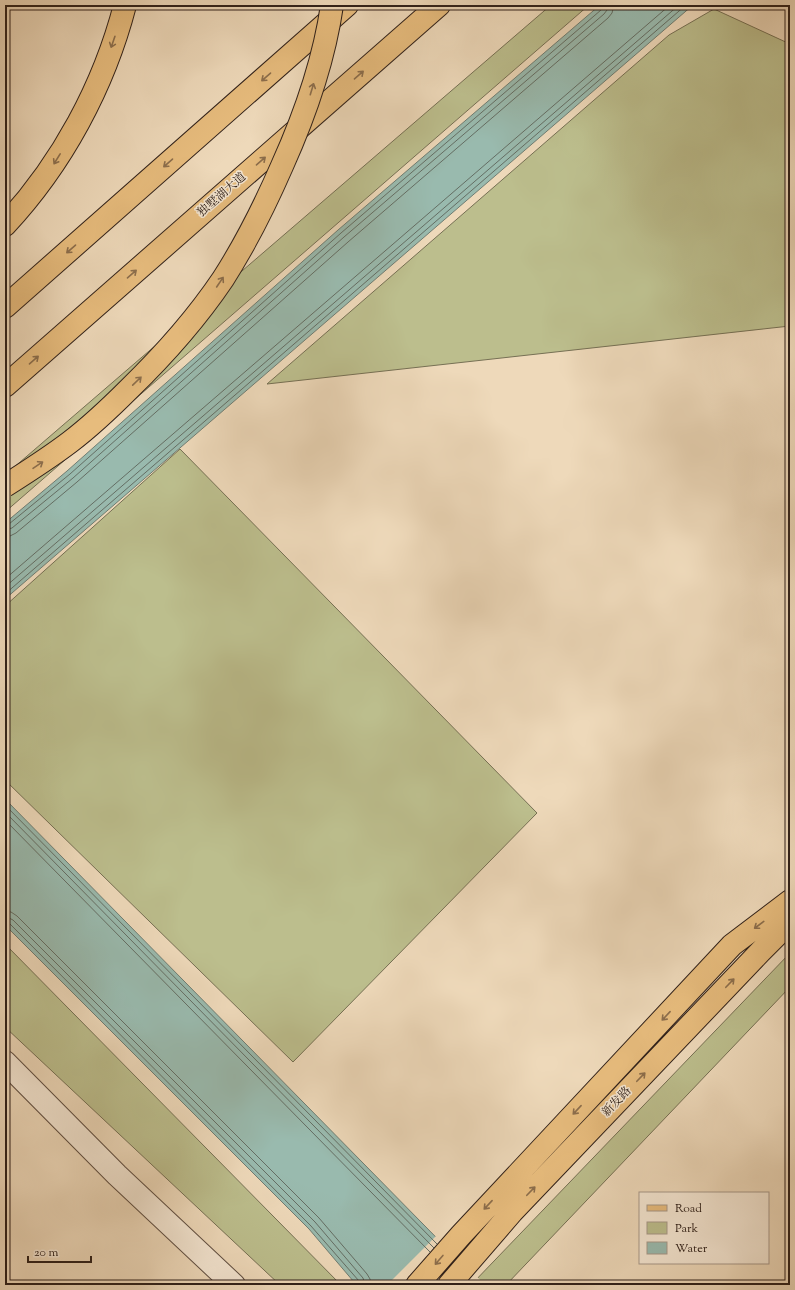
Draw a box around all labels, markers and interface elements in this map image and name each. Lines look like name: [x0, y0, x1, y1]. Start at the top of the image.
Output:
one-way arrow: [109, 36, 117, 48]
one-way arrow: [354, 71, 364, 80]
one-way arrow: [261, 72, 271, 81]
one-way arrow: [309, 83, 316, 96]
one-way arrow: [52, 153, 60, 165]
one-way arrow: [256, 157, 266, 166]
one-way arrow: [164, 158, 174, 167]
street label: 独墅湖大道: [193, 169, 251, 221]
one-way arrow: [66, 244, 76, 254]
one-way arrow: [127, 270, 137, 279]
one-way arrow: [216, 277, 224, 288]
one-way arrow: [29, 356, 40, 365]
one-way arrow: [132, 376, 142, 386]
one-way arrow: [32, 461, 43, 469]
one-way arrow: [753, 921, 764, 929]
one-way arrow: [725, 978, 735, 988]
one-way arrow: [662, 1010, 671, 1020]
one-way arrow: [636, 1072, 645, 1082]
street label: 新发路: [598, 1083, 636, 1121]
one-way arrow: [572, 1105, 582, 1115]
one-way arrow: [527, 1186, 536, 1196]
legend: [639, 1192, 769, 1264]
one-way arrow: [484, 1200, 493, 1210]
text: Road: [675, 1200, 702, 1218]
text: Park: [675, 1220, 698, 1238]
scale bar: [28, 1238, 91, 1264]
text: Water: [675, 1240, 708, 1258]
text: 20 m: [34, 1244, 59, 1262]
one-way arrow: [434, 1255, 443, 1265]

